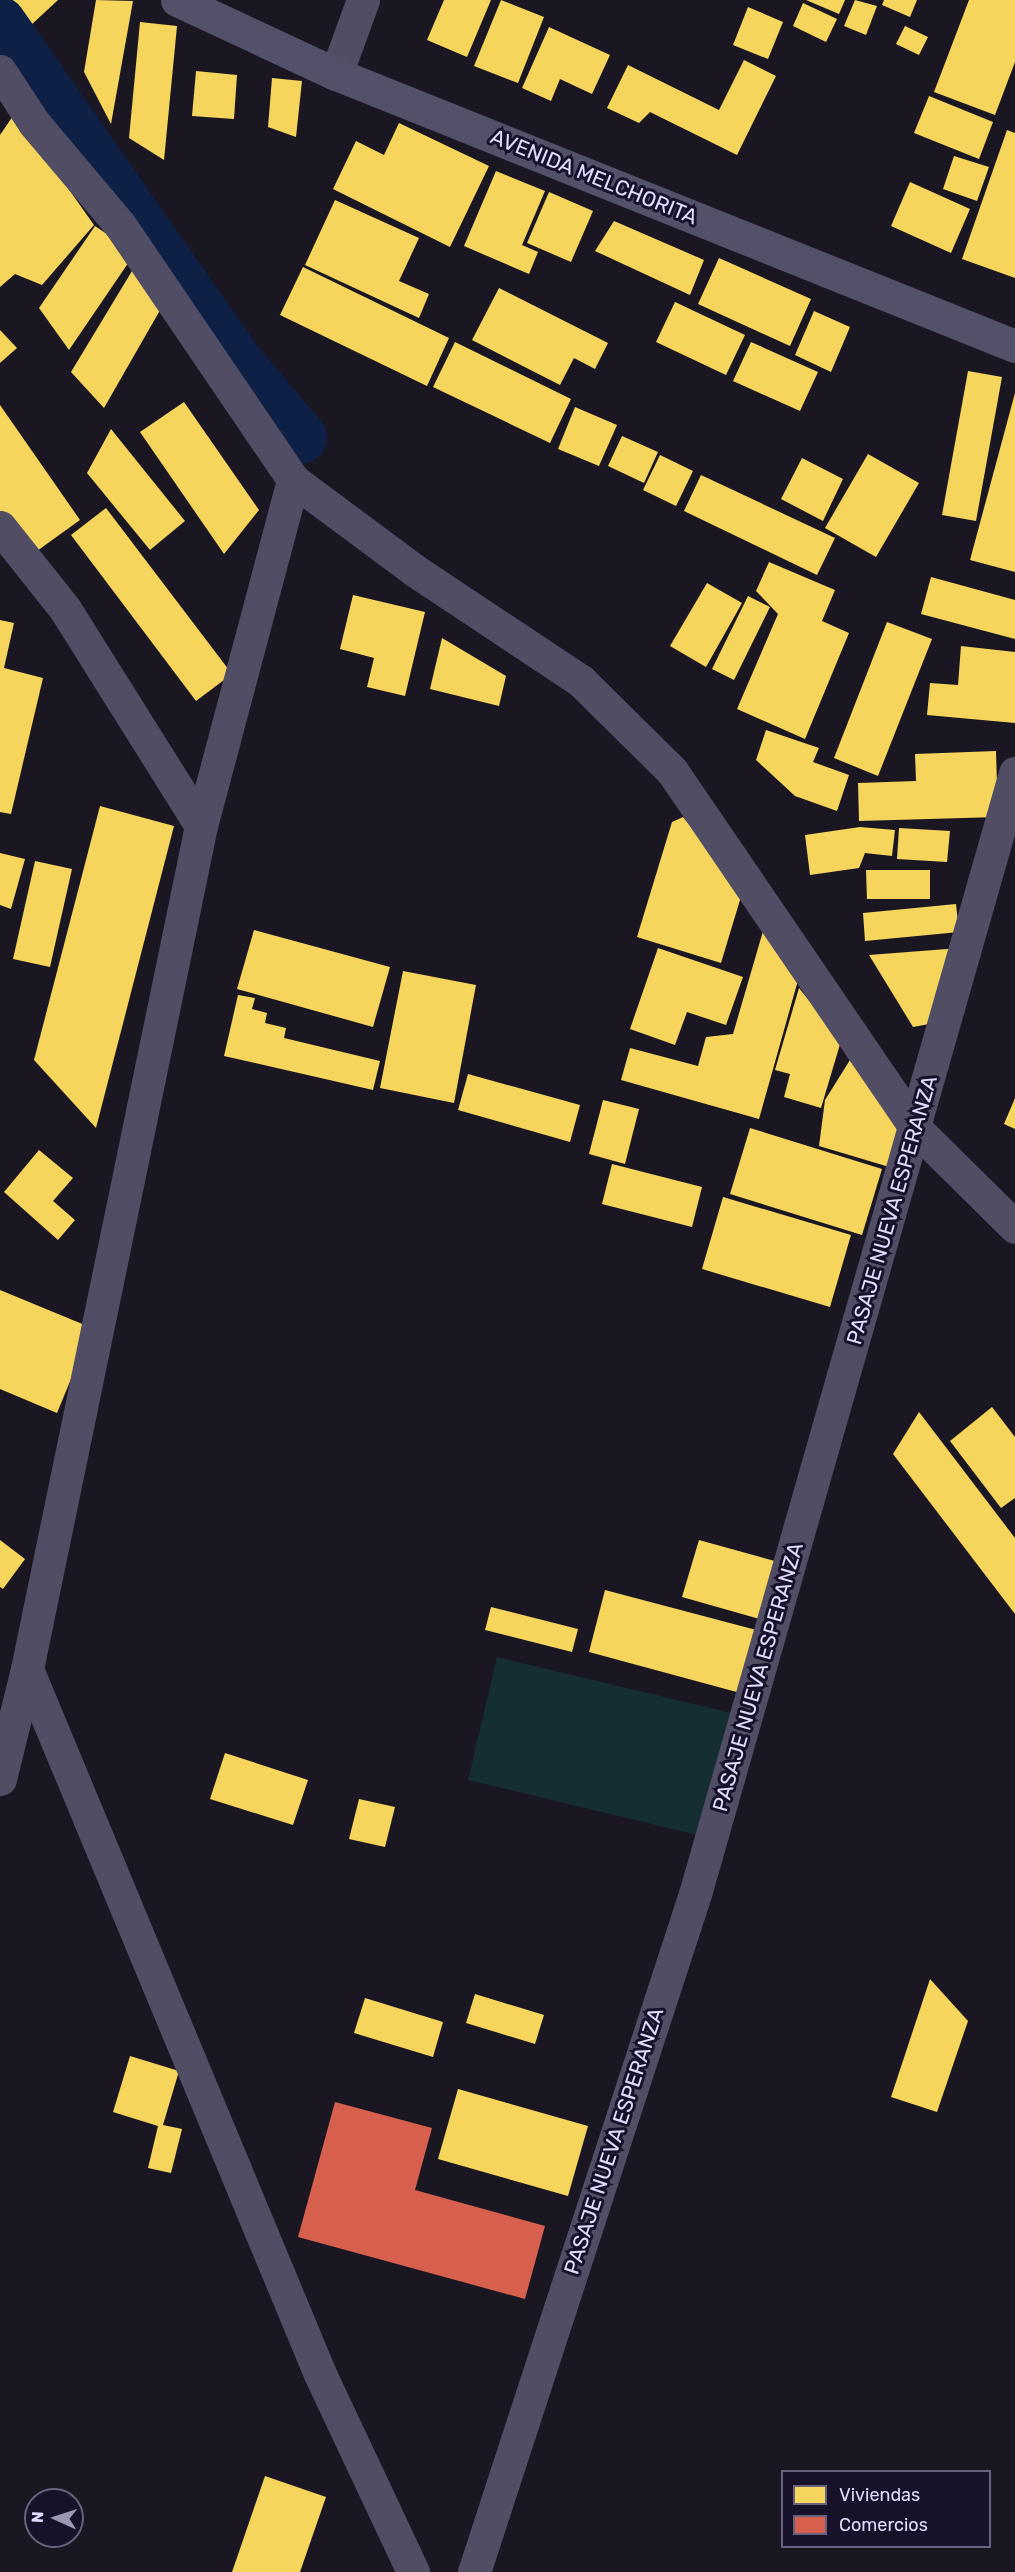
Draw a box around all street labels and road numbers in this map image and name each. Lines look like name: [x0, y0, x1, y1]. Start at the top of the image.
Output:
street label: AVENIDA MELCHORITA: [487, 124, 701, 230]
street label: PASAJE NUEVA ESPERANZA: [841, 1072, 943, 1348]
street label: PASAJE NUEVA ESPERANZA: [707, 1539, 809, 1815]
street label: PASAJE NUEVA ESPERANZA: [559, 2004, 669, 2278]

